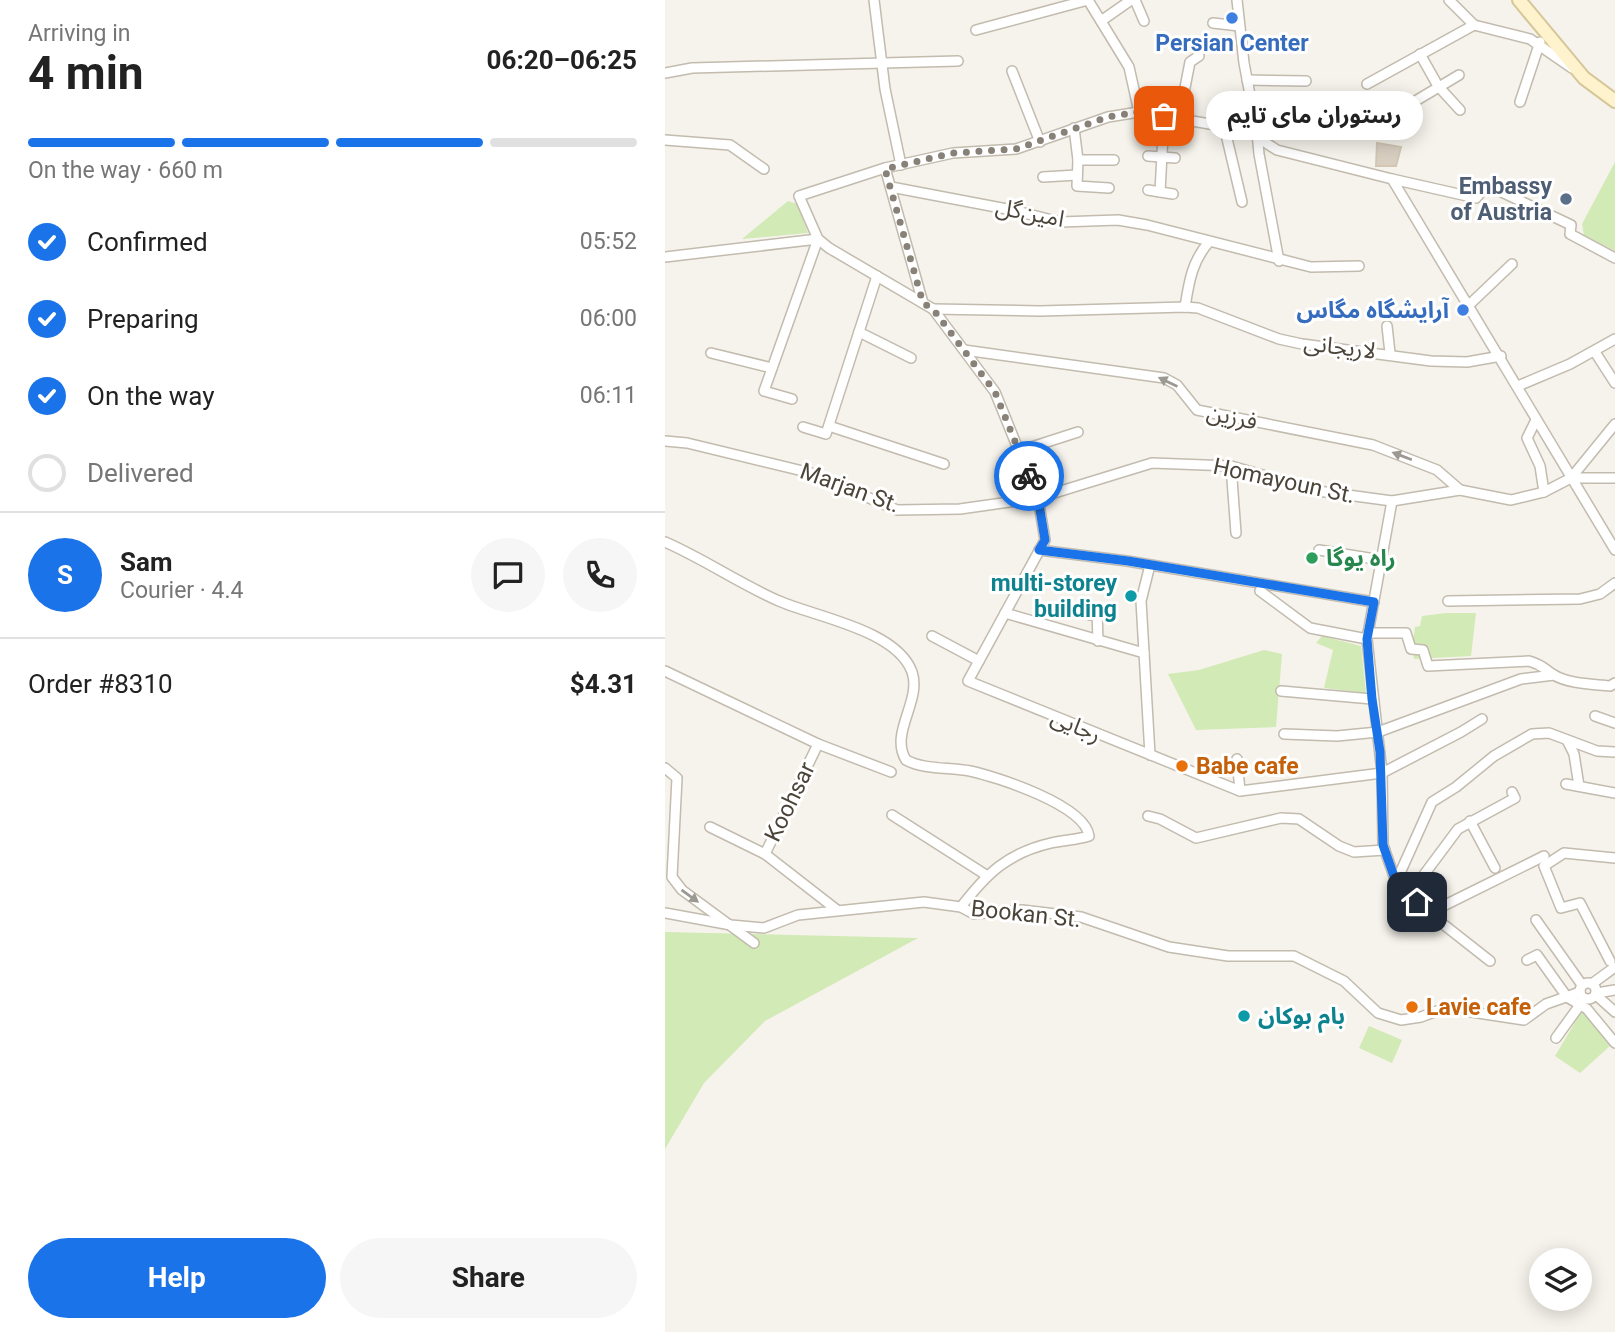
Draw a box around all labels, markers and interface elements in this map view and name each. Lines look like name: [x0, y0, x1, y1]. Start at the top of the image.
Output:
marker: Persian Center: [1224, 10, 1240, 26]
text: Arriving in: [28, 20, 131, 47]
place label: Persian Center: [1155, 30, 1309, 57]
text: 06:20–06:25: [487, 45, 637, 75]
text: 4 min: [28, 46, 144, 100]
pin: [1134, 86, 1194, 146]
callout: رستوران مای تایم: [1206, 92, 1423, 140]
icon: bag: [1145, 97, 1183, 135]
text: رستوران مای تایم: [1227, 102, 1402, 129]
text: On the way · 660 m: [28, 157, 223, 184]
place label: Embassy of Austria: [1450, 173, 1552, 226]
marker: Embassy of Austria: [1558, 191, 1574, 207]
street label: امین‌گل: [993, 193, 1067, 233]
icon: check: [28, 223, 66, 261]
text: Confirmed: [87, 227, 208, 257]
text: 05:52: [580, 228, 637, 255]
place label: آرایشگاه مگاس: [1297, 297, 1450, 324]
icon: check: [28, 300, 66, 338]
marker: آرایشگاه مگاس: [1455, 302, 1471, 318]
text: Preparing: [87, 304, 199, 334]
text: 06:00: [580, 305, 637, 332]
street label: لاریجانی: [1302, 329, 1378, 365]
one-way arrow: [1157, 376, 1178, 388]
icon: check: [28, 377, 66, 415]
text: On the way: [87, 381, 215, 411]
text: 06:11: [580, 382, 637, 409]
street label: فرزین: [1204, 399, 1260, 435]
courier: [994, 441, 1064, 511]
one-way arrow: [1391, 450, 1412, 461]
street label: Homayoun St.: [1211, 453, 1357, 509]
icon: bike: [1010, 457, 1048, 495]
text: Delivered: [87, 458, 194, 488]
street label: Marjan St.: [796, 458, 904, 518]
button: chat: [471, 538, 545, 612]
button: phone: [563, 538, 637, 612]
place label: راه یوگا: [1326, 545, 1396, 572]
text: Sam: [120, 547, 172, 577]
marker: راه یوگا: [1304, 550, 1320, 566]
text: S: [57, 560, 73, 590]
place label: multi-storey building: [991, 570, 1117, 623]
text: Courier · 4.4: [120, 577, 243, 604]
marker: multi-storey building: [1123, 588, 1139, 604]
text: Order #8310: [28, 669, 173, 699]
text: $4.31: [570, 669, 637, 699]
street label: رجایی: [1047, 703, 1105, 749]
place label: Babe cafe: [1196, 753, 1299, 780]
street label: Koohsar: [759, 758, 821, 846]
marker: Babe cafe: [1174, 758, 1190, 774]
pin: [1387, 872, 1447, 932]
icon: home: [1398, 883, 1436, 921]
one-way arrow: [681, 888, 699, 902]
street label: Bookan St.: [970, 895, 1082, 933]
place label: Lavie cafe: [1426, 994, 1531, 1021]
marker: Lavie cafe: [1404, 999, 1420, 1015]
place label: بام بوکان: [1258, 1003, 1345, 1034]
marker: بام بوکان: [1236, 1008, 1252, 1024]
button: Help: [28, 1238, 326, 1318]
button: Share: [340, 1238, 637, 1318]
map controls: [1529, 1248, 1592, 1311]
button: layers: [1529, 1248, 1592, 1311]

